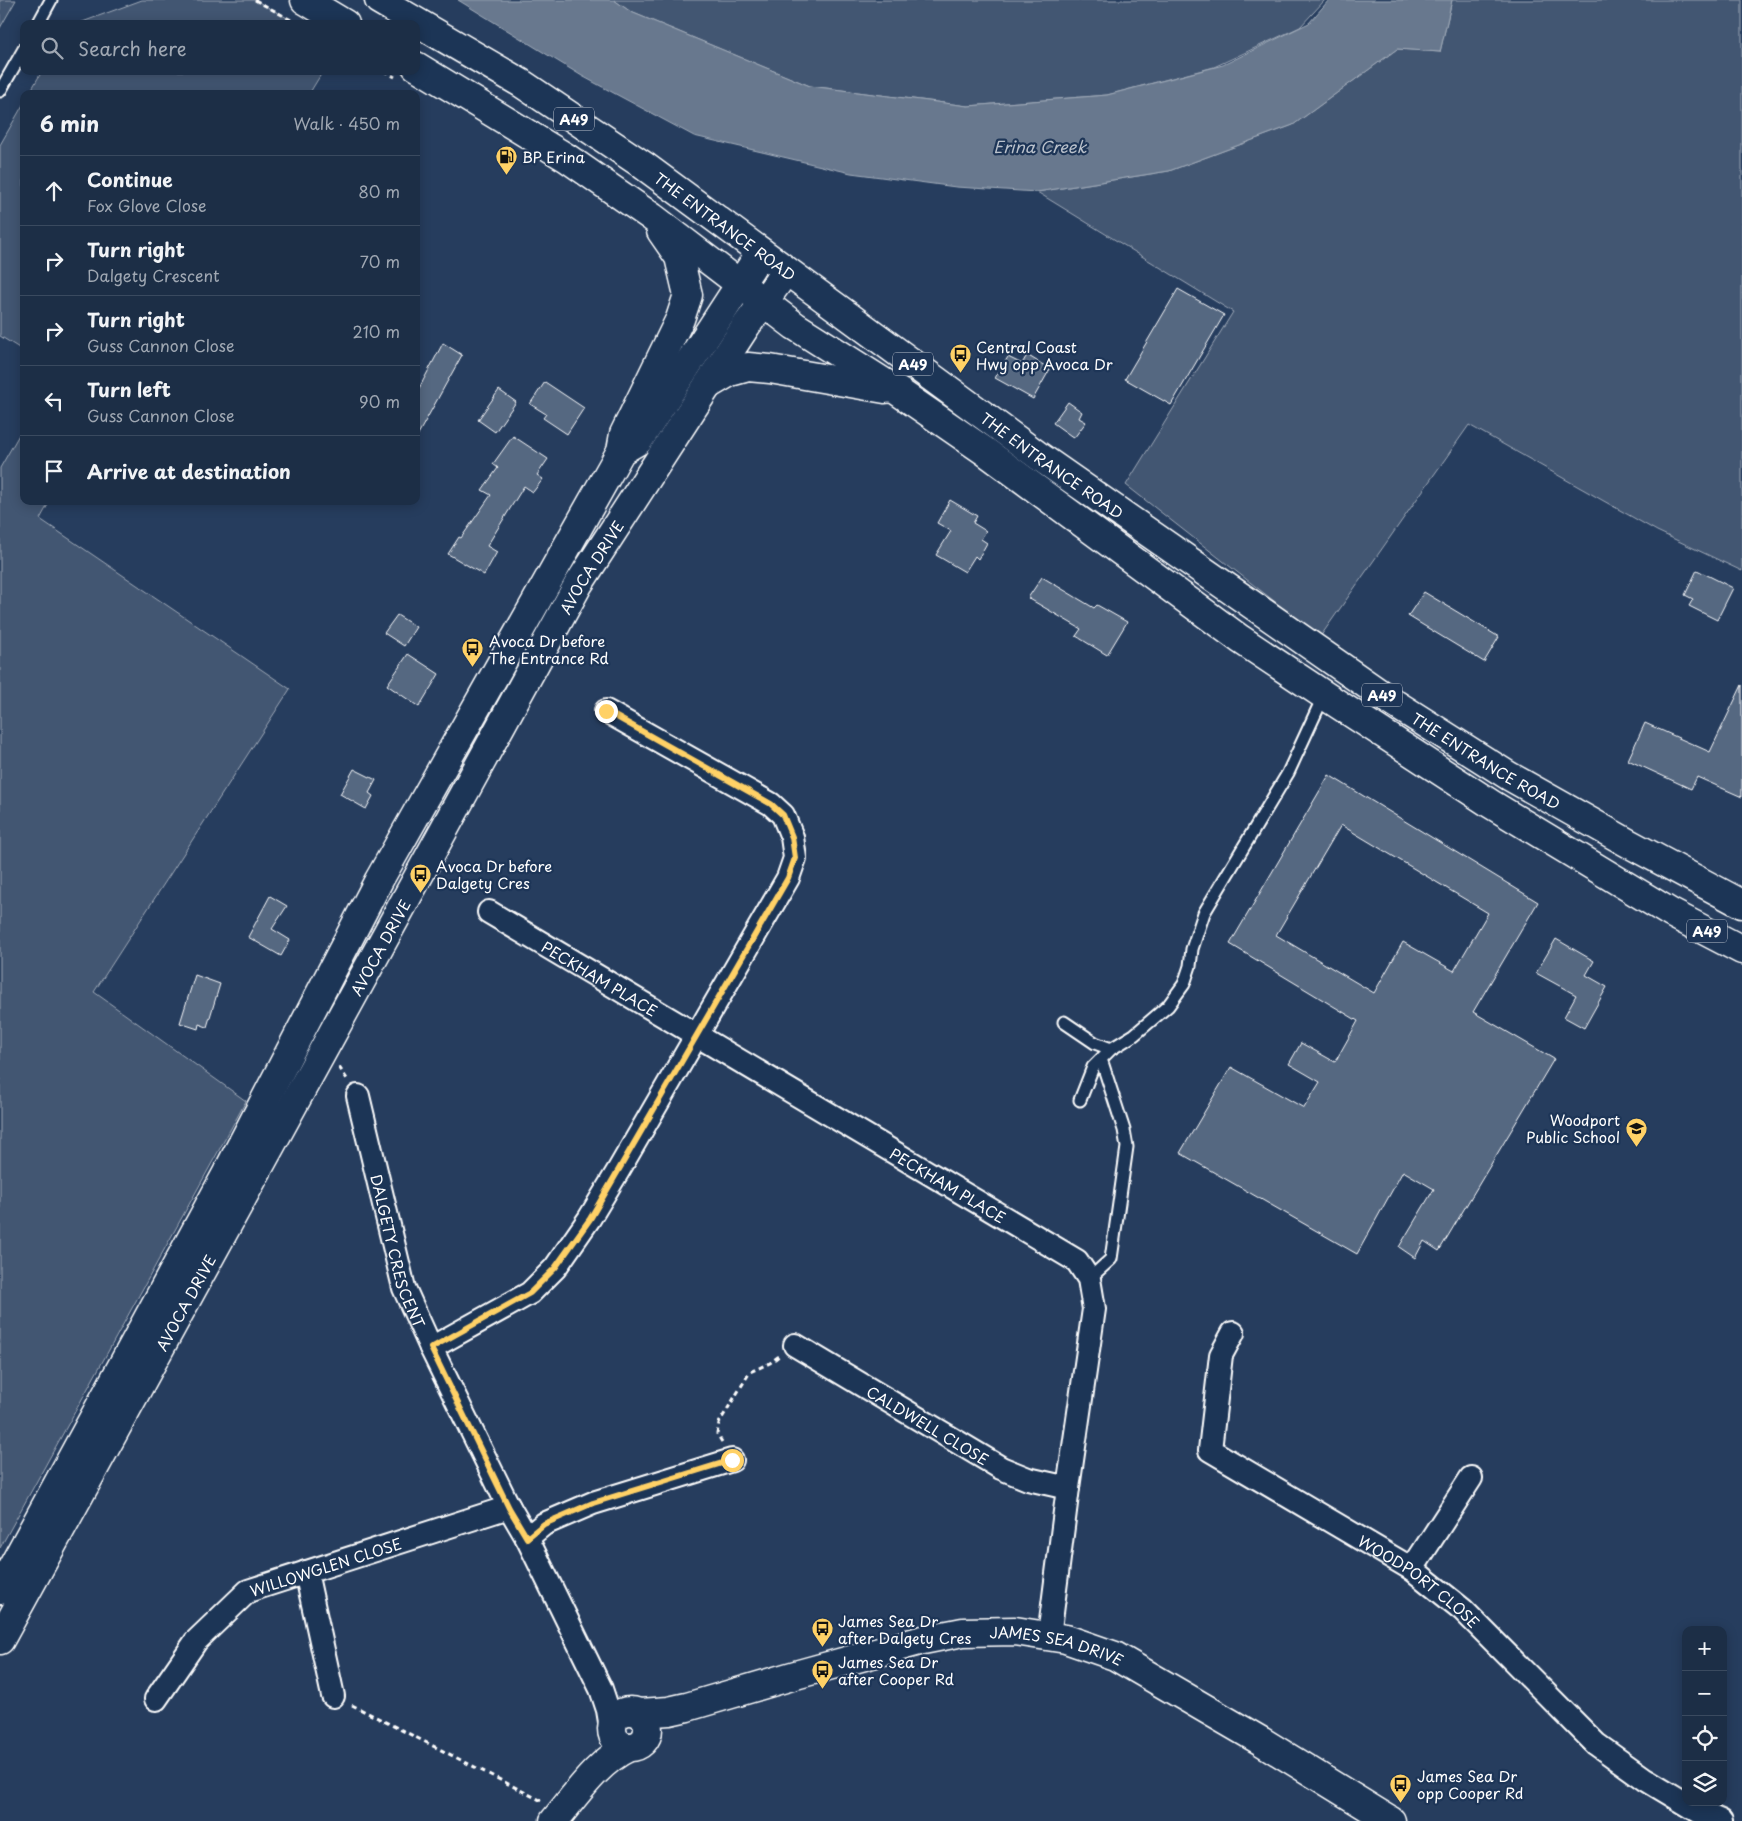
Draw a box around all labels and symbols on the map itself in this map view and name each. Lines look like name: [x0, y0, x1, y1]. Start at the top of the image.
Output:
road number: A49: [554, 108, 594, 130]
water label: Erina Creek: [994, 134, 1088, 158]
fuel station icon: BP Erina: [494, 144, 518, 175]
place label: BP Erina: [522, 145, 586, 168]
street label: THE ENTRANCE ROAD: [650, 166, 801, 286]
place label: Central Coast Hwy opp Avoca Dr: [976, 335, 1113, 375]
bus stop icon: Central Coast Hwy opp Avoca Dr: [948, 343, 972, 374]
road number: A49: [893, 352, 933, 376]
street label: THE ENTRANCE ROAD: [976, 406, 1129, 524]
street label: AVOCA DRIVE: [553, 516, 629, 618]
place label: Avoca Dr before The Entrance Rd: [489, 629, 609, 669]
bus stop icon: Avoca Dr before The Entrance Rd: [461, 637, 485, 668]
road number: A49: [1362, 684, 1402, 706]
route end: [595, 700, 618, 723]
street label: THE ENTRANCE ROAD: [1407, 706, 1565, 814]
place label: Avoca Dr before Dalgety Cres: [436, 854, 552, 894]
bus stop icon: Avoca Dr before Dalgety Cres: [408, 862, 432, 893]
street label: AVOCA DRIVE: [344, 895, 415, 999]
road number: A49: [1687, 919, 1727, 942]
street label: PECKHAM PLACE: [538, 934, 662, 1021]
place label: Woodport Public School: [1526, 1108, 1620, 1148]
school or university icon: Woodport Public School: [1624, 1116, 1648, 1147]
street label: PECKHAM PLACE: [886, 1141, 1011, 1228]
street label: DALGETY CRESCENT: [366, 1172, 432, 1332]
street label: AVOCA DRIVE: [149, 1250, 221, 1355]
street label: CALDWELL CLOSE: [863, 1379, 994, 1470]
route start: [721, 1449, 744, 1472]
street label: WOODPORT CLOSE: [1354, 1529, 1486, 1633]
street label: WILLOWGLEN CLOSE: [247, 1531, 404, 1601]
place label: James Sea Dr after Dalgety Cres: [838, 1609, 971, 1649]
bus stop icon: James Sea Dr after Dalgety Cres: [810, 1617, 834, 1648]
street label: JAMES SEA DRIVE: [989, 1619, 1128, 1670]
place label: James Sea Dr after Cooper Rd: [838, 1650, 954, 1690]
bus stop icon: James Sea Dr after Cooper Rd: [810, 1658, 834, 1689]
place label: James Sea Dr opp Cooper Rd: [1417, 1764, 1523, 1804]
bus stop icon: James Sea Dr opp Cooper Rd: [1389, 1772, 1413, 1803]

